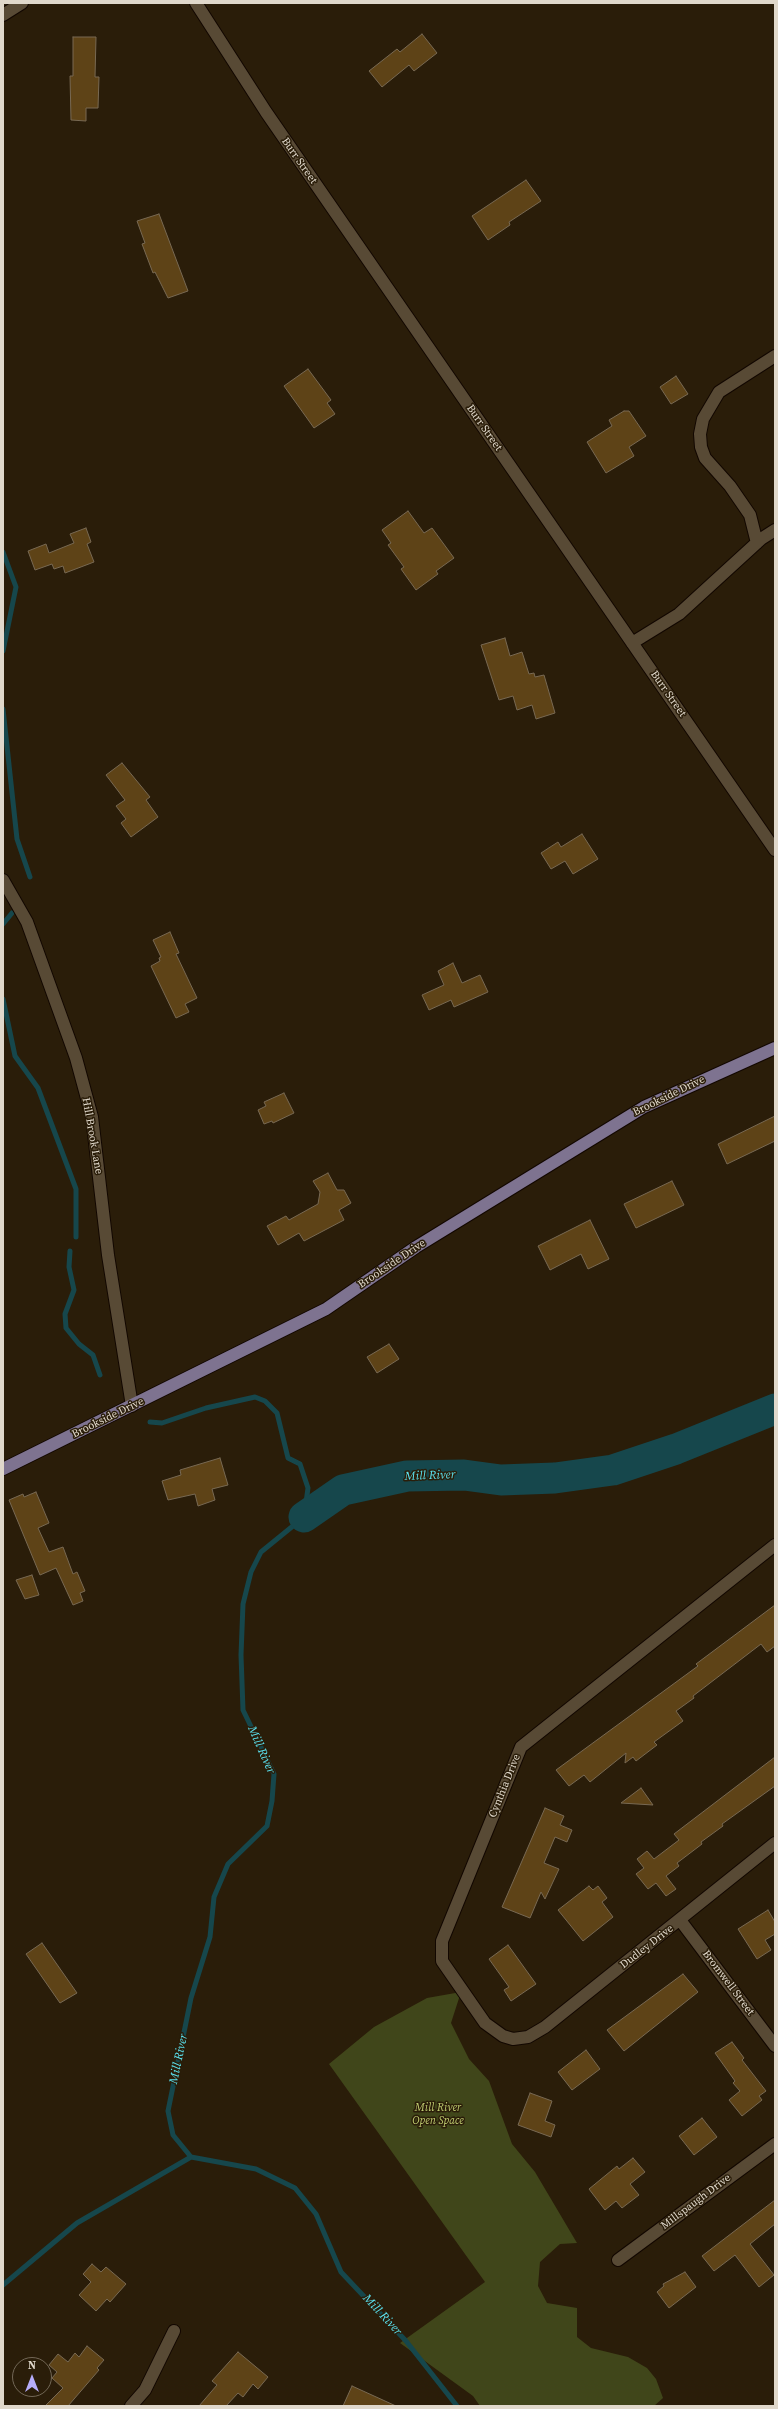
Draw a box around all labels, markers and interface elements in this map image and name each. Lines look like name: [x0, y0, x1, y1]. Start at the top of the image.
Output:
street label: Burr Street: [278, 135, 320, 187]
street label: Burr Street: [463, 402, 505, 454]
street label: Burr Street: [647, 668, 689, 720]
street label: Brookside Drive: [631, 1073, 707, 1119]
street label: Hill Brook Lane: [79, 1097, 105, 1175]
street label: Brookside Drive: [356, 1237, 428, 1291]
street label: Brookside Drive: [70, 1395, 146, 1441]
water label: Mill River: [404, 1468, 456, 1484]
water label: Mill River: [244, 1724, 278, 1776]
street label: Cynthia Drive: [486, 1752, 524, 1820]
street label: Dudley Drive: [618, 1922, 676, 1972]
street label: Bromwell Street: [699, 1948, 757, 2018]
water label: Mill River: [167, 2033, 191, 2085]
park label: Mill River Open Space: [412, 2101, 464, 2127]
street label: Millspaugh Drive: [658, 2171, 734, 2233]
water label: Mill River: [359, 2292, 405, 2338]
north arrow: [12, 2357, 52, 2397]
text: N: [28, 2358, 36, 2373]

